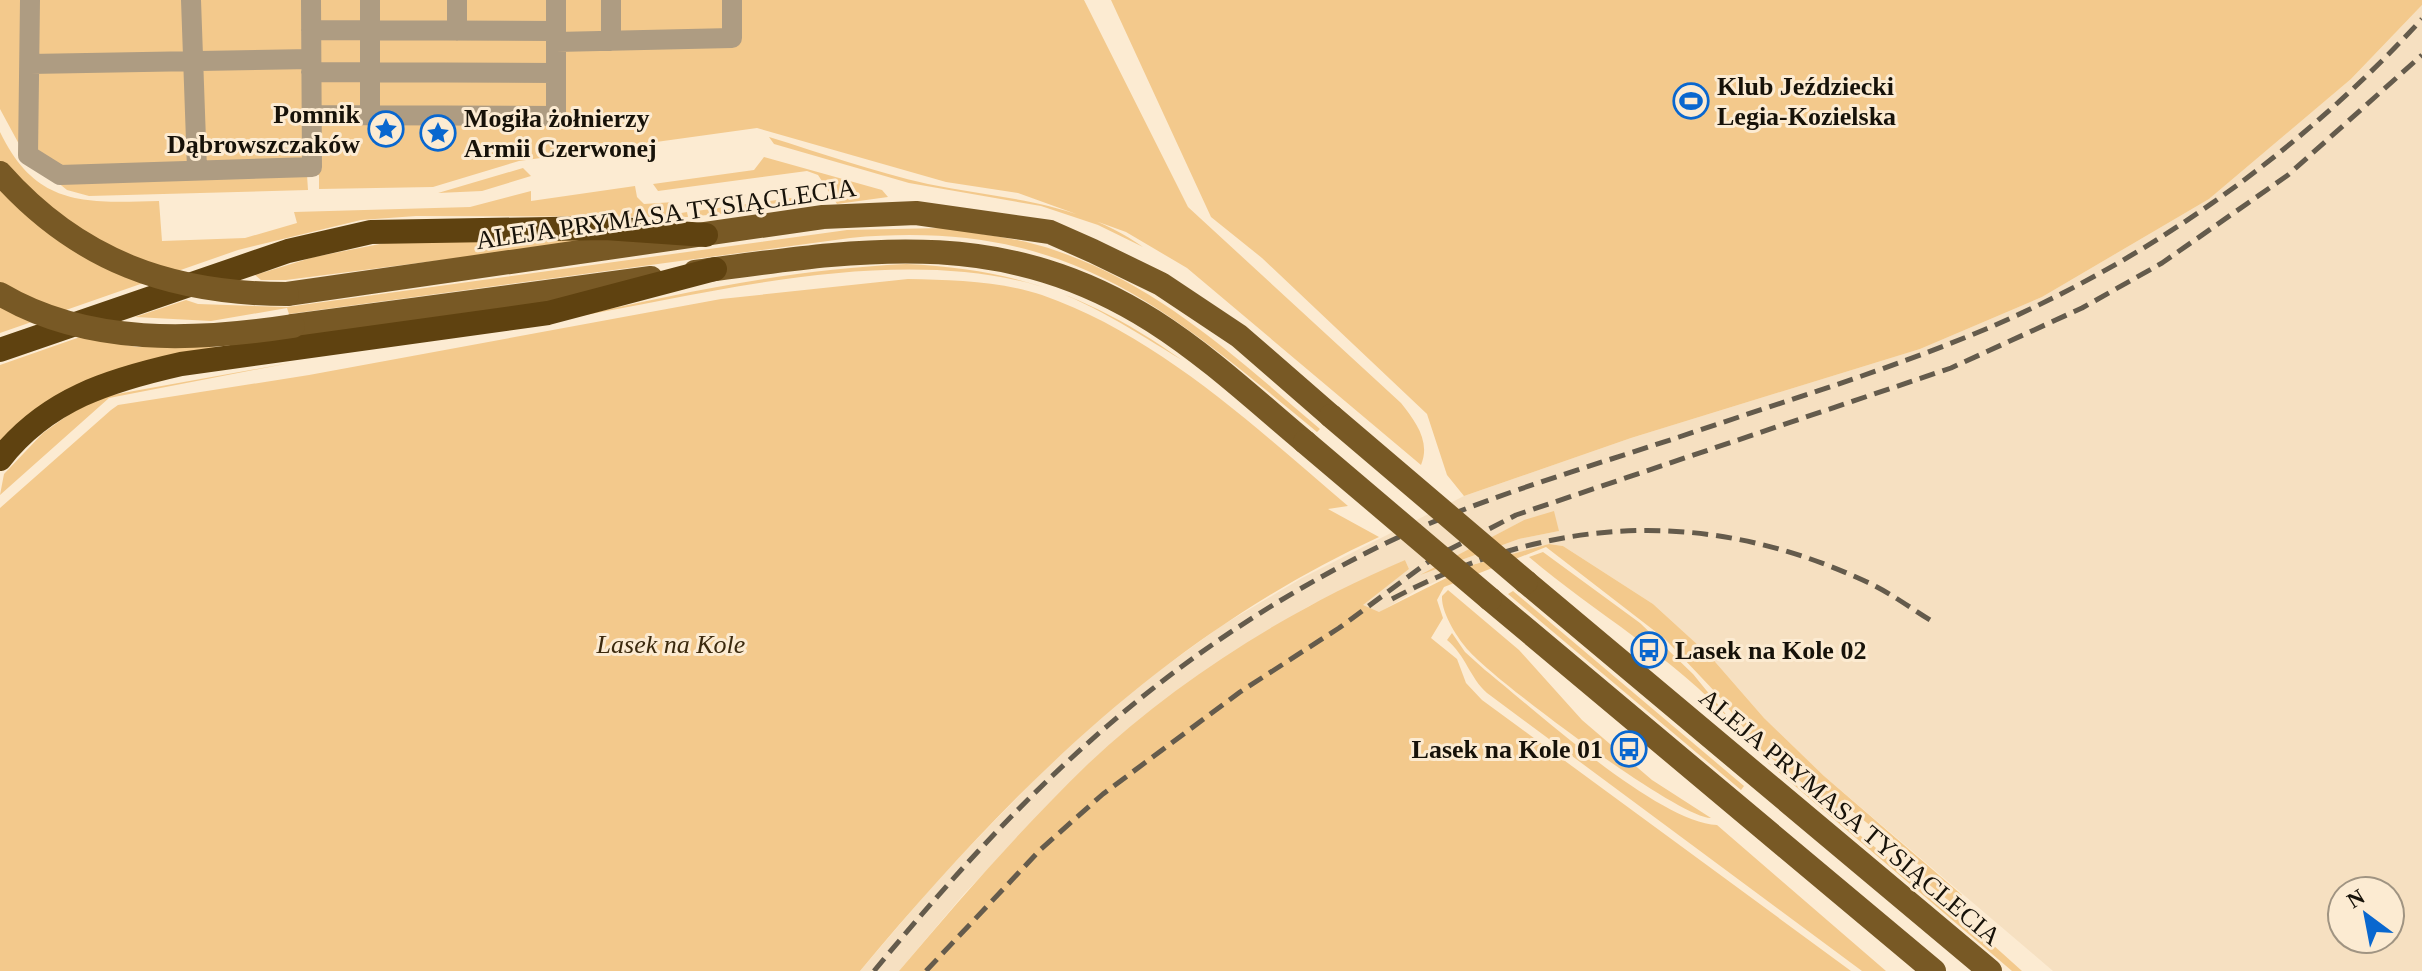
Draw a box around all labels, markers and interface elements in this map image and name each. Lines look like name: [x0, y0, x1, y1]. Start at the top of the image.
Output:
place label: Klub Jeździecki Legia-Kozielska: [1717, 72, 1896, 131]
sports icon: Klub Jeździecki Legia-Kozielska: [1672, 82, 1710, 120]
place label: Pomnik Dąbrowszczaków: [167, 100, 361, 159]
place label: Mogiła żołnierzy Armii Czerwonej: [464, 104, 657, 163]
place icon: Pomnik Dąbrowszczaków: [367, 110, 405, 148]
place icon: Mogiła żołnierzy Armii Czerwonej: [419, 114, 457, 152]
street label: ALEJA PRYMASA TYSIĄCLECIA: [474, 173, 858, 255]
park label: Lasek na Kole: [596, 630, 745, 659]
bus stop icon: Lasek na Kole 02: [1630, 631, 1668, 669]
place label: Lasek na Kole 02: [1675, 636, 1866, 665]
street label: ALEJA PRYMASA TYSIĄCLECIA: [1694, 683, 2006, 952]
bus stop icon: Lasek na Kole 01: [1610, 730, 1648, 768]
place label: Lasek na Kole 01: [1412, 735, 1603, 764]
north arrow: [2326, 875, 2406, 955]
text: N: [2342, 884, 2369, 913]

